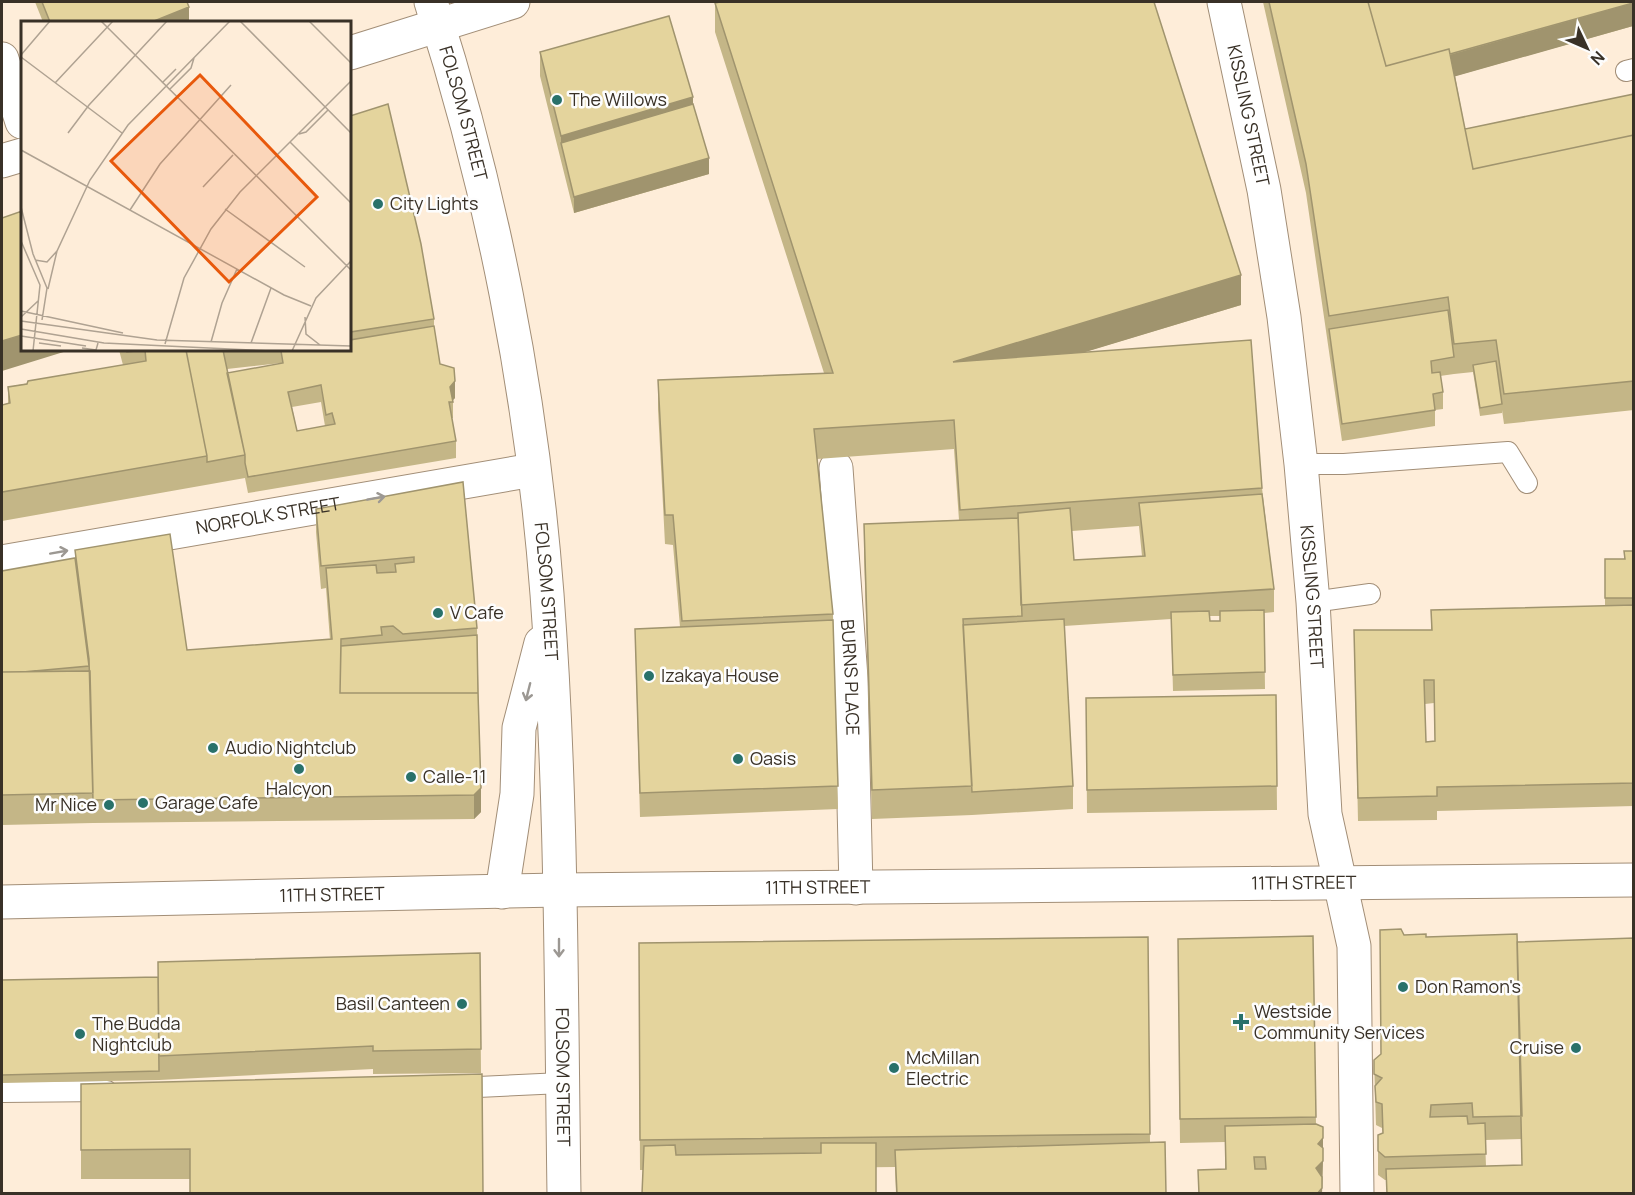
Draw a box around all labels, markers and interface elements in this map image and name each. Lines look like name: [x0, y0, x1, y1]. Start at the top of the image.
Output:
north arrow: [1557, 18, 1617, 78]
inset map: [21, 21, 351, 351]
street label: KISSLING STREET: [1222, 42, 1276, 188]
street label: FOLSOM STREET: [434, 43, 494, 183]
text: N: [1586, 47, 1610, 70]
place label: The Willows: [569, 87, 667, 111]
marker: The Willows: [550, 93, 564, 107]
place label: City Lights: [390, 191, 479, 215]
marker: City Lights: [371, 197, 385, 211]
street label: NORFOLK STREET: [194, 491, 342, 539]
one-way arrow: [365, 492, 385, 503]
street label: FOLSOM STREET: [530, 521, 564, 662]
street label: KISSLING STREET: [1295, 524, 1330, 669]
one-way arrow: [49, 546, 69, 557]
place label: V Cafe: [450, 600, 504, 624]
marker: V Cafe: [431, 606, 445, 620]
street label: BURNS PLACE: [836, 619, 865, 736]
place label: Izakaya House: [661, 663, 779, 687]
marker: Izakaya House: [642, 669, 656, 683]
one-way arrow: [522, 683, 534, 702]
place label: Audio Nightclub: [225, 735, 356, 759]
marker: Audio Nightclub: [206, 741, 220, 755]
place label: Oasis: [750, 746, 796, 770]
marker: Oasis: [731, 752, 745, 766]
marker: Halcyon: [292, 762, 306, 776]
place label: Calle-11: [423, 764, 486, 788]
marker: Calle-11: [404, 770, 418, 784]
place label: Halcyon: [266, 776, 332, 800]
place label: Garage Cafe: [155, 790, 258, 814]
place label: Mr Nice: [35, 792, 97, 816]
marker: Garage Cafe: [136, 796, 150, 810]
marker: Mr Nice: [102, 798, 116, 812]
street label: 11TH STREET: [1251, 870, 1357, 895]
street label: 11TH STREET: [765, 874, 871, 899]
street label: 11TH STREET: [279, 881, 385, 907]
one-way arrow: [554, 938, 565, 958]
place label: Don Ramon's: [1415, 974, 1521, 998]
marker: Don Ramon's: [1396, 980, 1410, 994]
place label: Basil Canteen: [336, 991, 450, 1015]
marker: Basil Canteen: [455, 997, 469, 1011]
place label: Westside Community Services: [1254, 999, 1425, 1044]
street label: FOLSOM STREET: [551, 1008, 576, 1147]
place label: The Budda Nightclub: [92, 1011, 181, 1056]
marker: Westside Community Services: [1232, 1013, 1250, 1031]
marker: The Budda Nightclub: [73, 1027, 87, 1041]
place label: Cruise: [1510, 1035, 1564, 1059]
marker: Cruise: [1569, 1041, 1583, 1055]
place label: McMillan Electric: [906, 1045, 980, 1090]
marker: McMillan Electric: [887, 1061, 901, 1075]

